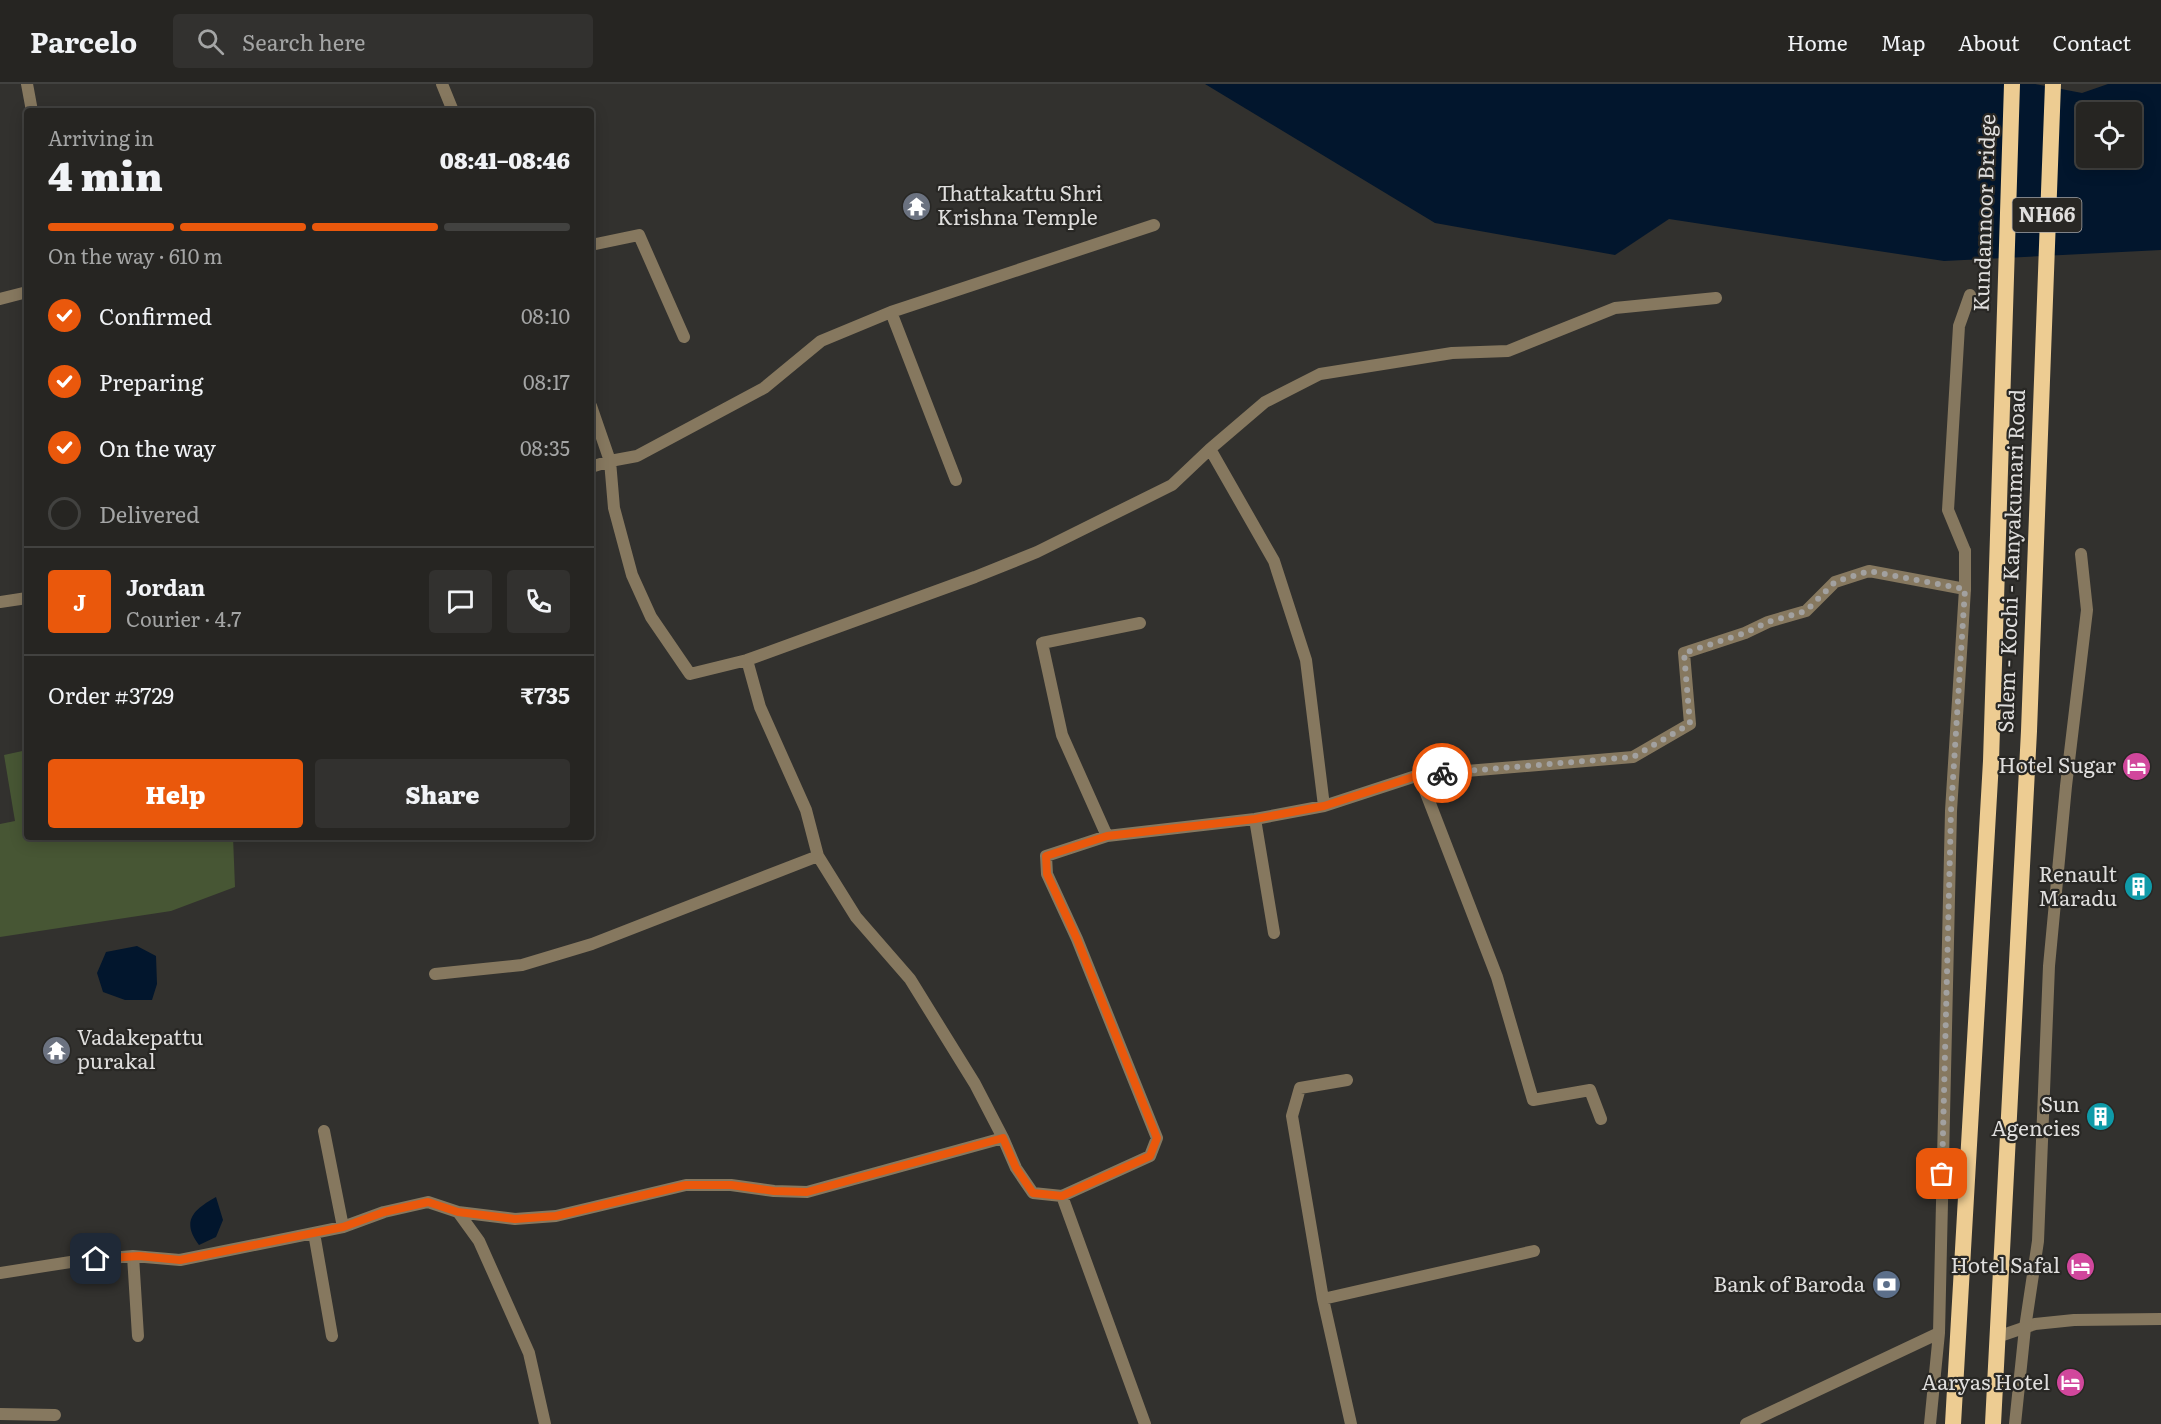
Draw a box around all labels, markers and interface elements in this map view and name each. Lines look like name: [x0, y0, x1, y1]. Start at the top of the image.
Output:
search box: [173, 14, 593, 68]
text: Parcelo: [30, 20, 137, 62]
icon: search: [194, 25, 227, 58]
text: Search here: [242, 25, 366, 58]
text: Home: [1787, 26, 1848, 57]
text: Map: [1881, 26, 1925, 57]
text: About: [1958, 26, 2020, 57]
text: Contact: [2053, 26, 2131, 57]
map controls: [2076, 102, 2142, 168]
button: locate: [2076, 102, 2142, 168]
street label: Kundannoor Bridge: [1964, 113, 2001, 312]
text: Arriving in: [48, 122, 154, 152]
text: 08:41–08:46: [440, 143, 570, 176]
text: 4 min: [48, 145, 163, 203]
place label: Thattakattu Shri Krishna Temple: [937, 176, 1103, 231]
temple icon: Thattakattu Shri Krishna Temple: [900, 190, 932, 222]
road number: NH66: [2012, 198, 2082, 232]
text: On the way · 610 m: [48, 240, 223, 270]
icon: check: [48, 299, 81, 332]
text: Confirmed: [99, 299, 212, 332]
text: 08:10: [521, 300, 570, 330]
icon: check: [48, 365, 81, 398]
text: Preparing: [99, 365, 203, 398]
text: 08:17: [523, 366, 570, 396]
street label: Salem - Kochi - Kanyakumari Road: [1988, 388, 2031, 733]
icon: check: [48, 431, 81, 464]
text: On the way: [99, 431, 216, 464]
text: 08:35: [520, 432, 570, 462]
text: Delivered: [99, 497, 200, 530]
text: Jordan: [126, 570, 205, 603]
button: chat: [429, 570, 492, 633]
button: phone: [507, 570, 570, 633]
text: J: [73, 585, 86, 618]
text: Courier · 4.7: [126, 603, 241, 633]
text: Order #3729: [48, 678, 174, 711]
text: ₹735: [520, 678, 570, 711]
courier: [1412, 743, 1472, 803]
place label: Hotel Sugar: [1998, 748, 2116, 779]
hotel icon: Hotel Sugar: [2121, 750, 2153, 782]
icon: bike: [1426, 757, 1459, 790]
button: Help: [48, 759, 303, 828]
button: Share: [315, 759, 570, 828]
place label: Renault Maradu: [2038, 857, 2118, 912]
building icon: Renault Maradu: [2122, 871, 2154, 903]
place label: Vadakepattu purakal: [77, 1020, 203, 1075]
temple icon: Vadakepattu purakal: [40, 1034, 72, 1066]
place label: Sun Agencies: [1991, 1087, 2080, 1142]
building icon: Sun Agencies: [2085, 1101, 2117, 1133]
pin: [1916, 1148, 1967, 1199]
icon: bag: [1925, 1157, 1958, 1190]
pin: [70, 1233, 121, 1284]
icon: home: [79, 1242, 112, 1275]
place label: Hotel Safal: [1950, 1248, 2060, 1279]
hotel icon: Hotel Safal: [2065, 1250, 2097, 1282]
place label: Bank of Baroda: [1713, 1267, 1866, 1298]
bank icon: Bank of Baroda: [1870, 1269, 1902, 1301]
place label: Aaryas Hotel: [1922, 1365, 2050, 1396]
hotel icon: Aaryas Hotel: [2055, 1367, 2087, 1399]

